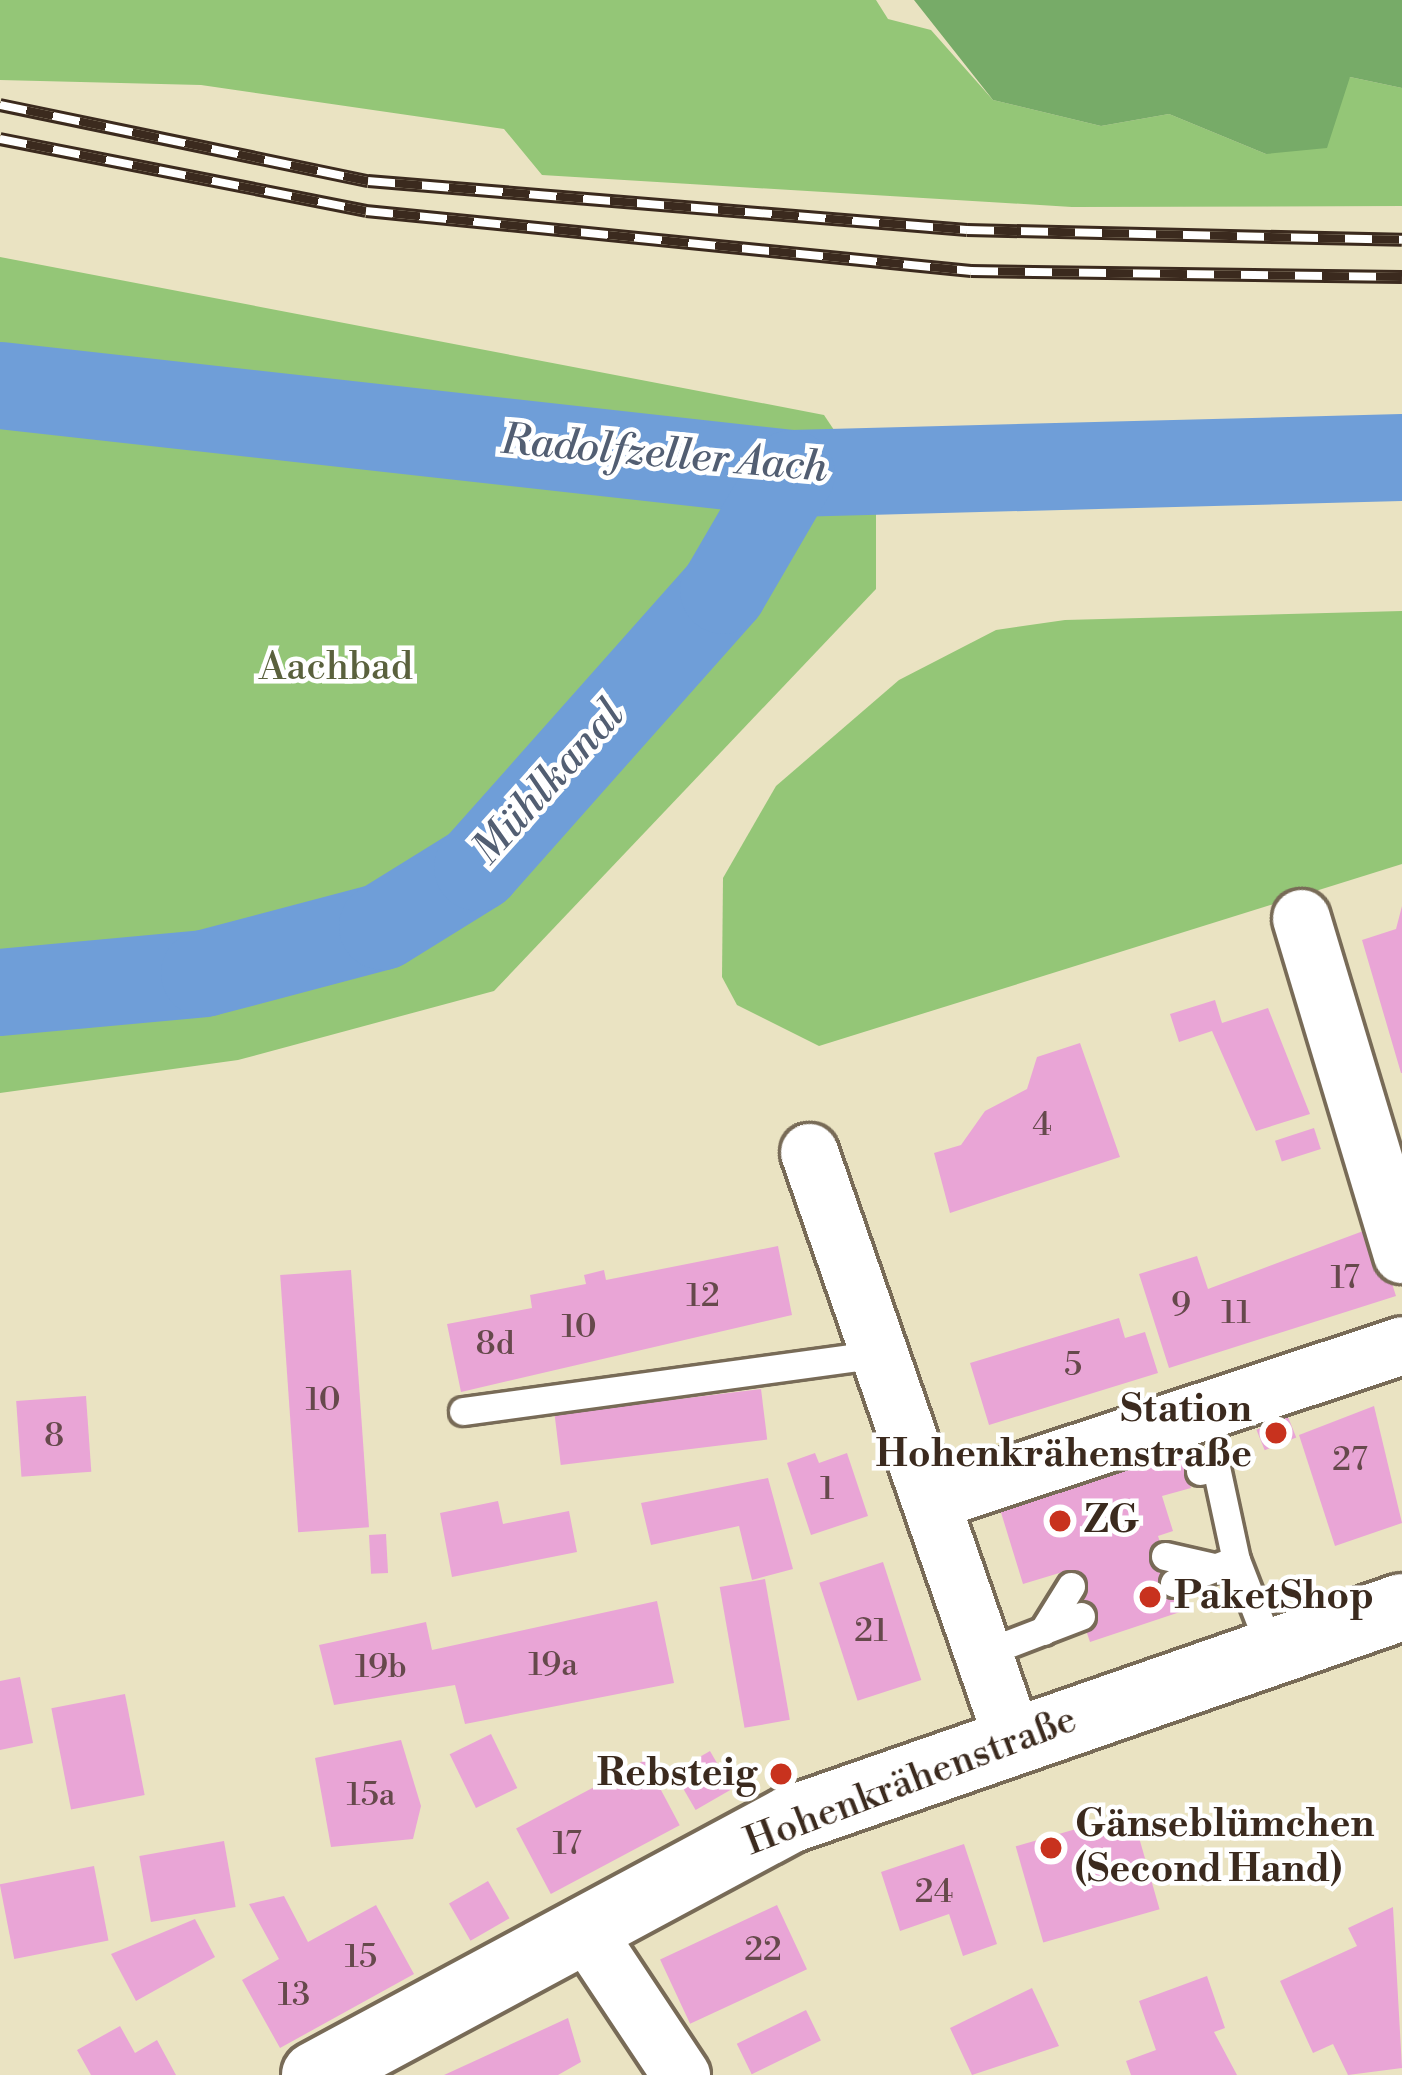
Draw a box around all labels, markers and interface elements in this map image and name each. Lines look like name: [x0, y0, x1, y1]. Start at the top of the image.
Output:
water label: Radolfzeller Aach: [499, 416, 829, 494]
park label: Aachbad: [259, 645, 413, 691]
water label: Mühlkanal: [462, 691, 636, 875]
house number: 4: [1032, 1106, 1052, 1146]
house number: 17: [1330, 1259, 1360, 1299]
house number: 12: [686, 1277, 720, 1317]
house number: 9: [1171, 1286, 1191, 1326]
house number: 11: [1221, 1294, 1251, 1334]
house number: 10: [561, 1308, 597, 1348]
house number: 8d: [476, 1325, 514, 1365]
house number: 5: [1064, 1346, 1082, 1386]
house number: 10: [305, 1381, 341, 1421]
place label: Station Hohenkrähenstraße: [876, 1388, 1252, 1479]
house number: 8: [44, 1417, 64, 1457]
marker: Station Hohenkrähenstraße: [1263, 1420, 1289, 1446]
house number: 27: [1332, 1441, 1368, 1481]
house number: 1: [820, 1470, 834, 1510]
place label: ZG: [1084, 1498, 1139, 1544]
marker: ZG: [1047, 1508, 1073, 1534]
place label: PaketShop: [1174, 1574, 1374, 1620]
marker: PaketShop: [1137, 1584, 1163, 1610]
house number: 21: [854, 1612, 888, 1652]
house number: 19a: [528, 1646, 578, 1686]
house number: 19b: [355, 1648, 407, 1688]
street label: Hohenkrähenstraße: [739, 1697, 1083, 1867]
place label: Rebsteig: [597, 1751, 757, 1797]
marker: Rebsteig: [768, 1761, 794, 1787]
house number: 15a: [346, 1776, 396, 1816]
place label: Gänseblümchen (Second Hand): [1075, 1803, 1374, 1894]
house number: 17: [552, 1825, 582, 1865]
marker: Gänseblümchen (Second Hand): [1038, 1835, 1064, 1861]
house number: 24: [915, 1873, 953, 1913]
house number: 22: [744, 1931, 782, 1971]
house number: 15: [345, 1938, 377, 1978]
house number: 13: [278, 1976, 310, 2016]

